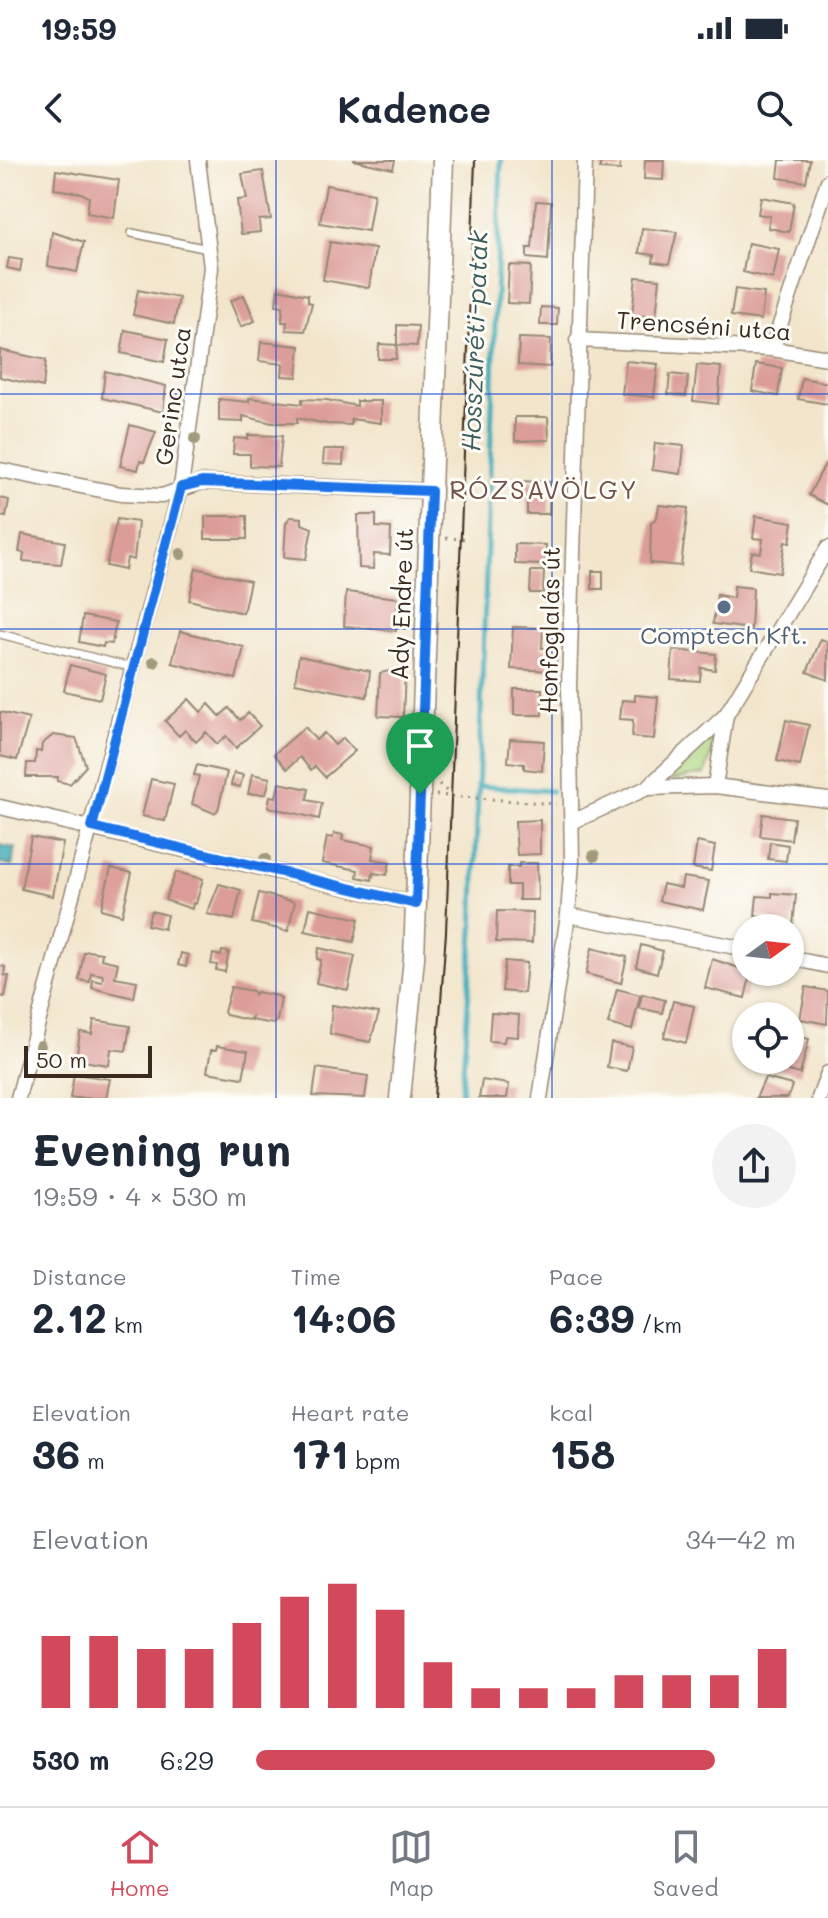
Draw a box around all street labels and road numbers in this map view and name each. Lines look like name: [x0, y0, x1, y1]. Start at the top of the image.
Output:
street label: Trencséni utca: [615, 303, 793, 347]
street label: Gerinc utca: [147, 325, 197, 467]
street label: Ady Endre út: [383, 527, 419, 681]
street label: Honfoglalás út: [532, 546, 566, 714]

